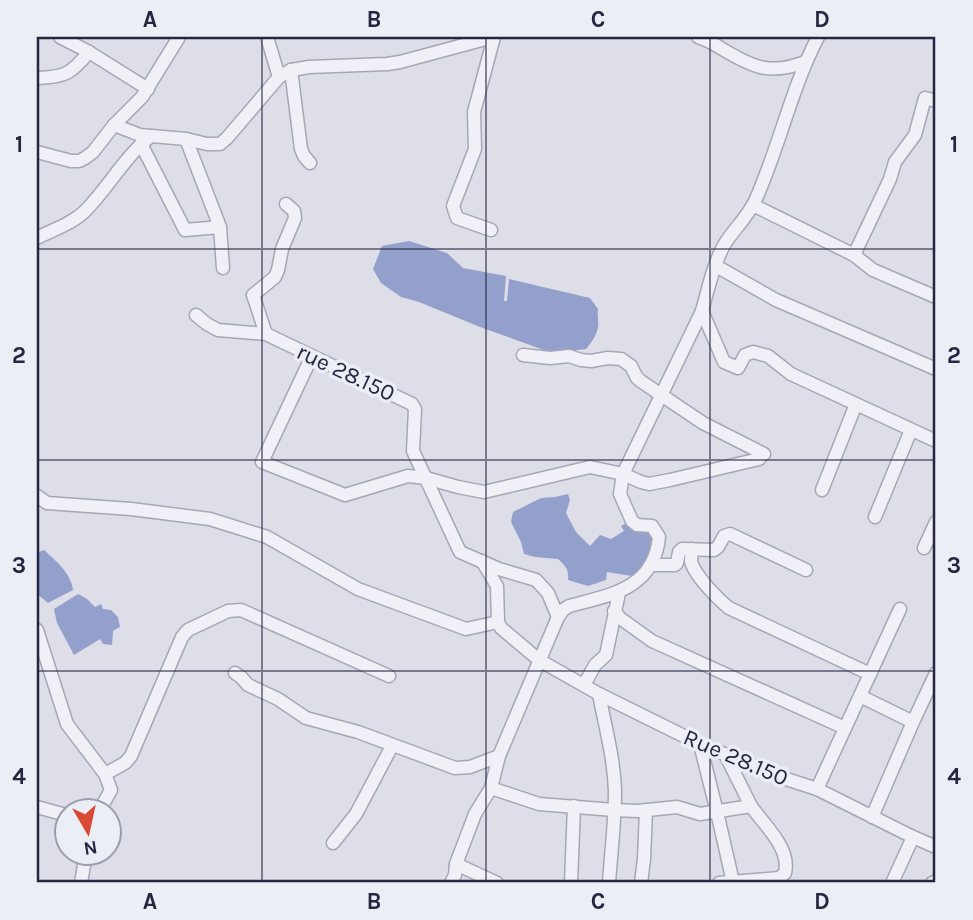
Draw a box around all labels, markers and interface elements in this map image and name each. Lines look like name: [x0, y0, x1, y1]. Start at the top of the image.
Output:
text: A: [143, 6, 157, 33]
text: B: [367, 6, 381, 33]
text: C: [591, 6, 605, 33]
text: D: [814, 6, 830, 33]
text: 1: [15, 131, 23, 158]
text: 1: [950, 131, 958, 158]
street label: rue 28.150: [292, 338, 399, 407]
text: 2: [12, 342, 26, 369]
text: 2: [947, 342, 961, 369]
text: 3: [12, 552, 26, 579]
text: 3: [947, 552, 961, 579]
street label: Rue 28.150: [679, 723, 792, 792]
text: 4: [12, 763, 26, 790]
text: 4: [947, 763, 961, 790]
north arrow: [52, 797, 122, 867]
text: N: [82, 836, 99, 860]
text: A: [143, 888, 157, 915]
text: B: [367, 888, 381, 915]
text: C: [591, 888, 605, 915]
text: D: [814, 888, 830, 915]

